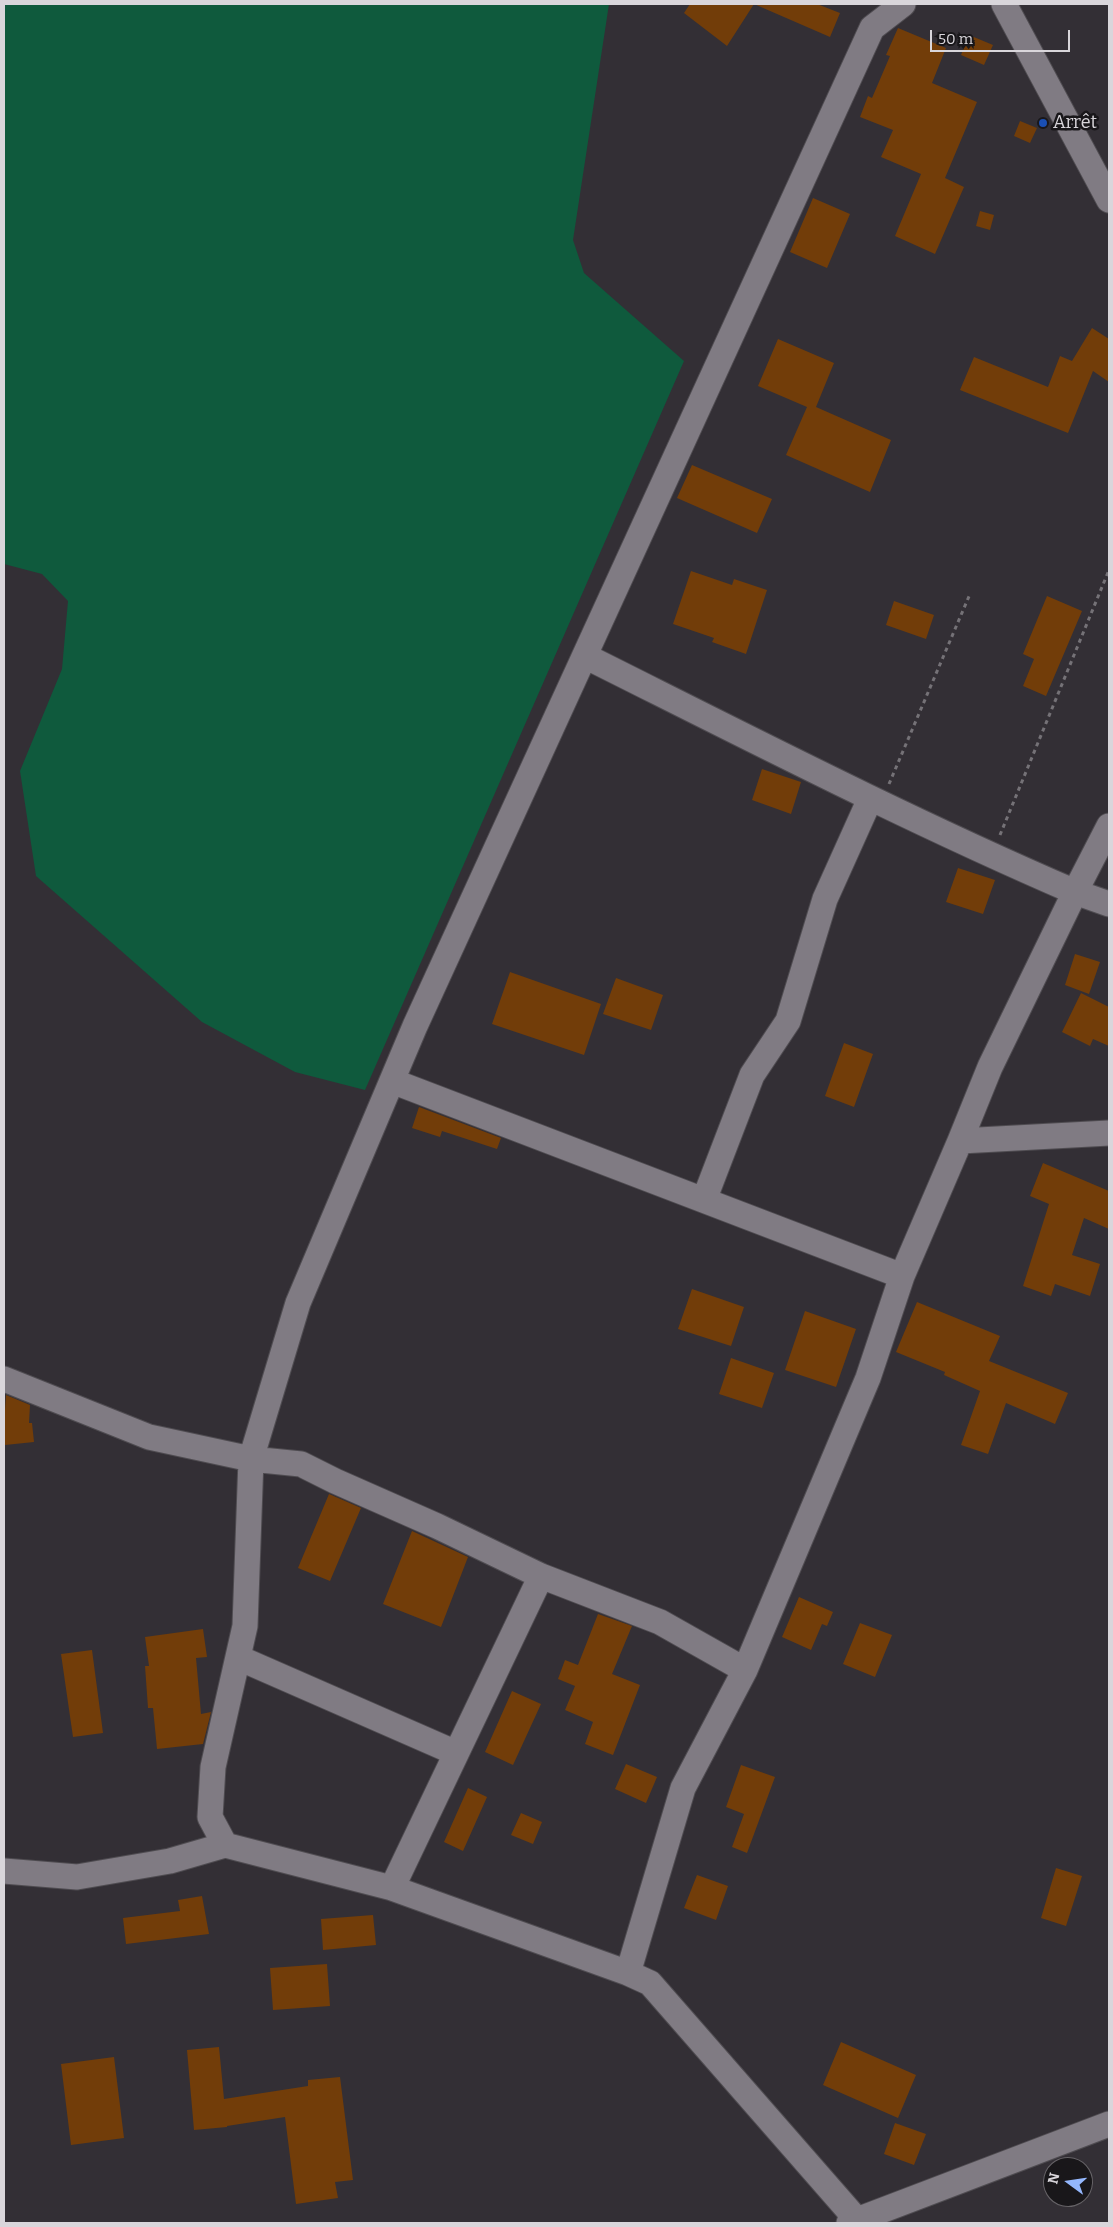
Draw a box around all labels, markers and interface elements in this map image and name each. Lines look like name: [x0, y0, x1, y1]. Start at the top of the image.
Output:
scale bar: [933, 20, 1073, 52]
text: 50 m: [938, 30, 973, 48]
place label: Arrêt: [1053, 112, 1097, 134]
marker: Arrêt: [1037, 117, 1049, 129]
north arrow: [1043, 2157, 1093, 2207]
text: N: [1044, 2171, 1063, 2186]

